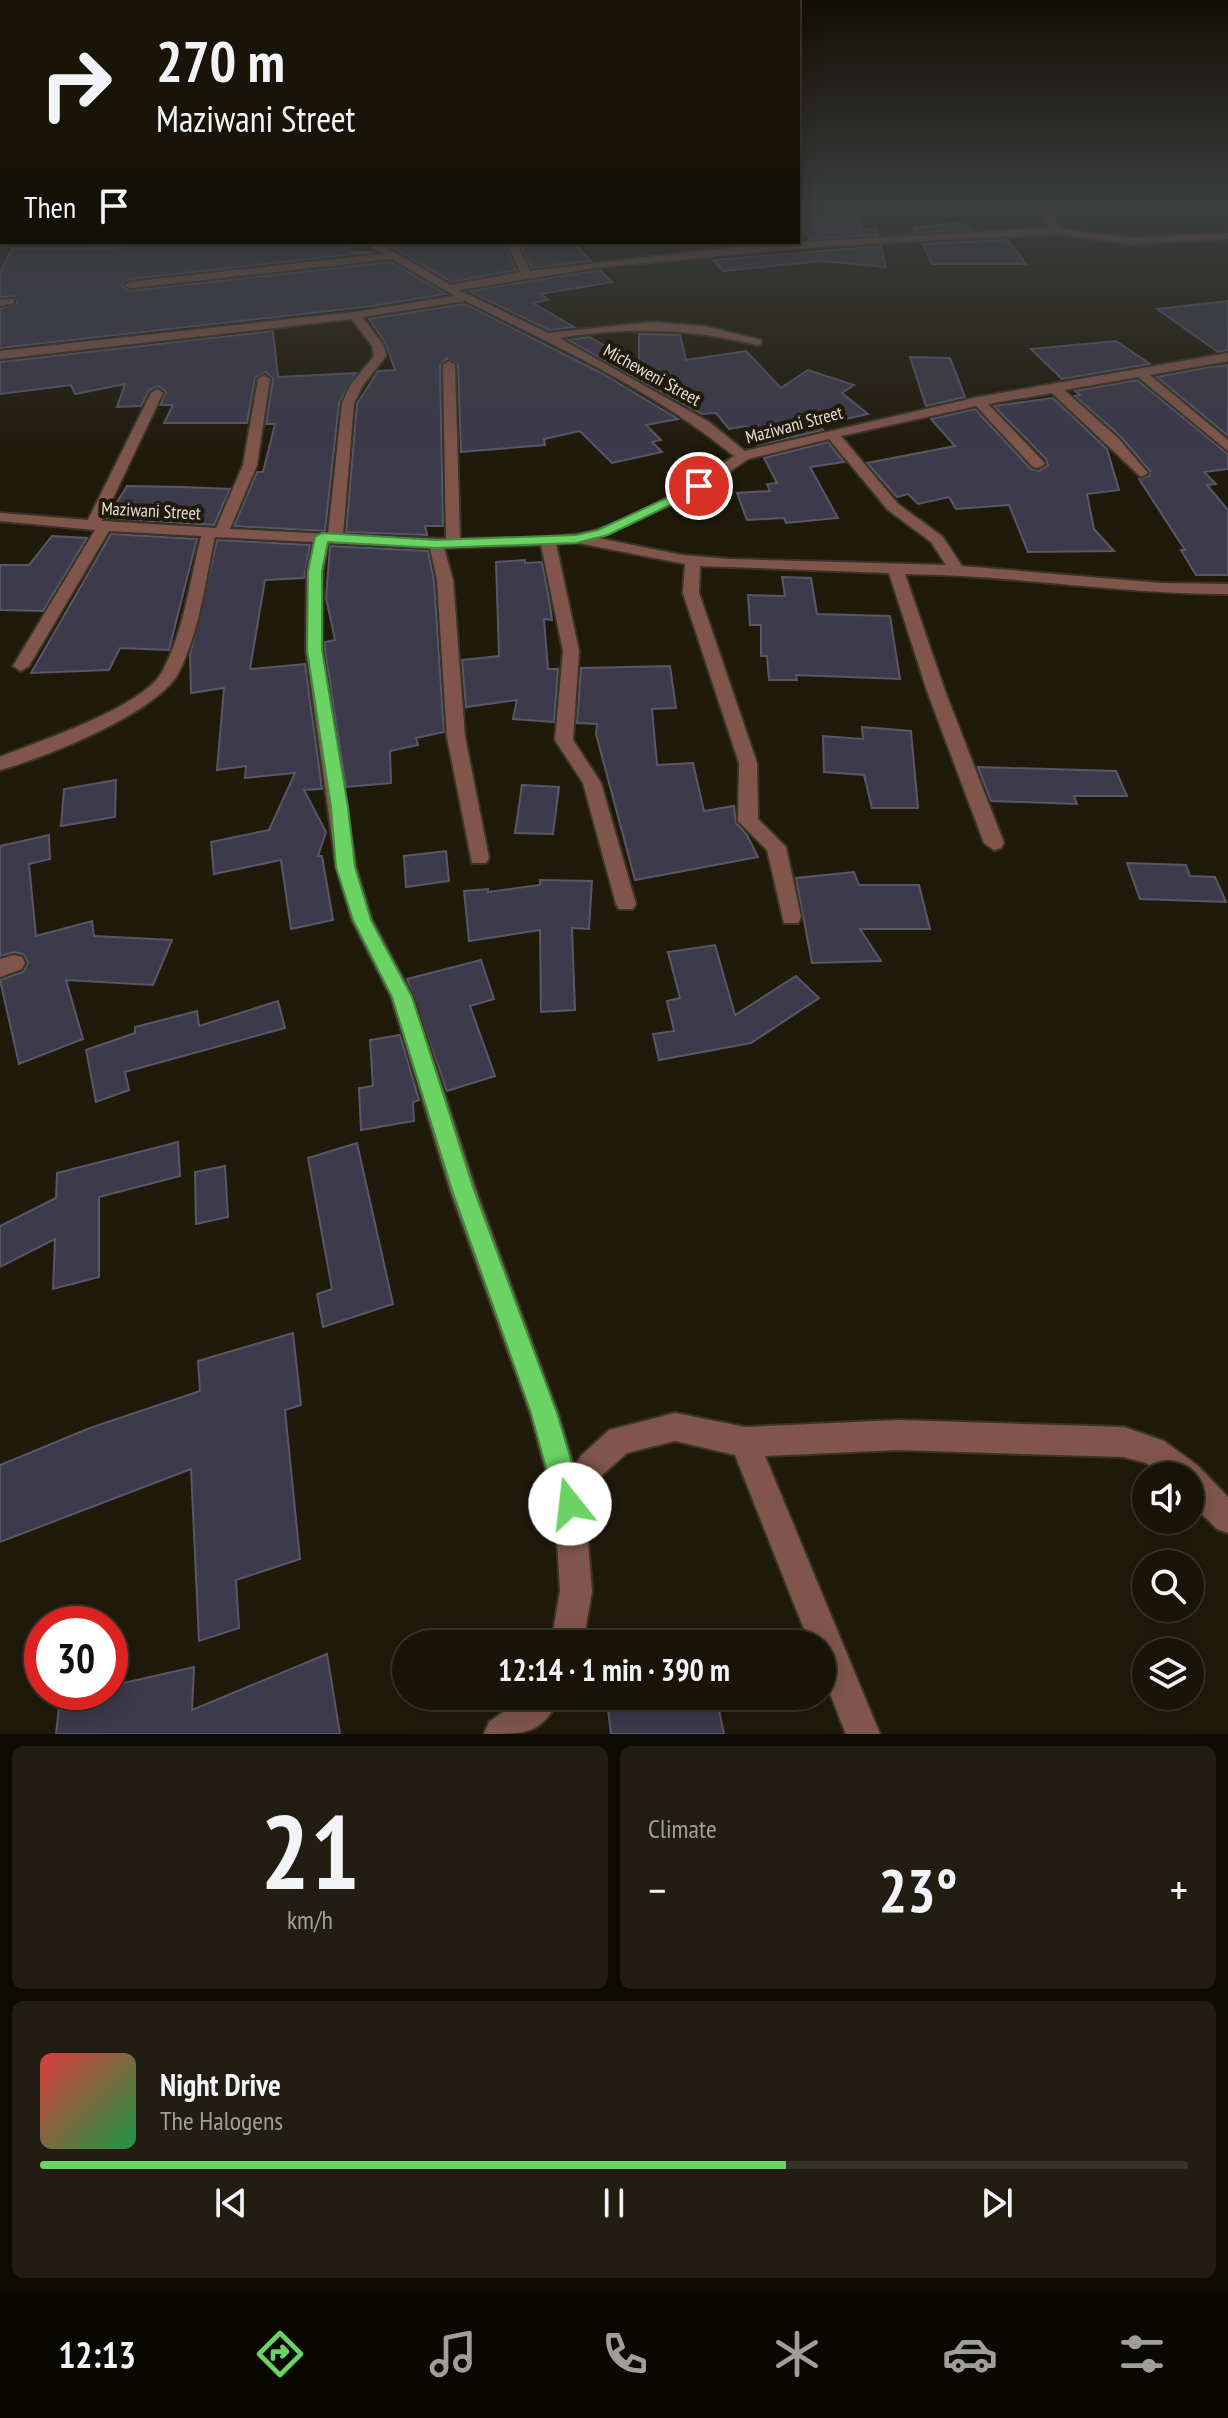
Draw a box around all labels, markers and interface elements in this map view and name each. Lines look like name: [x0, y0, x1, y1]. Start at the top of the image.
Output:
text: 270 m: [156, 25, 285, 97]
icon: right: [24, 32, 128, 136]
text: Maziwani Street: [156, 95, 356, 142]
icon: arrive: [92, 184, 136, 228]
text: Then: [24, 187, 76, 226]
street label: Micheweni Street: [600, 338, 705, 411]
street label: Maziwani Street: [743, 400, 845, 449]
pin: [665, 452, 733, 520]
icon: arrive: [677, 464, 721, 508]
street label: Maziwani Street: [101, 496, 201, 525]
position arrow: [528, 1462, 612, 1546]
map controls: [1132, 1462, 1204, 1710]
button: sound: [1132, 1462, 1204, 1534]
button: search: [1132, 1550, 1204, 1622]
speed limit sign: 30: [24, 1606, 128, 1710]
button: layers: [1132, 1638, 1204, 1710]
text: 12:14 · 1 min · 390 m: [498, 1650, 730, 1689]
text: 21: [260, 1783, 360, 1918]
text: Climate: [648, 1812, 717, 1845]
text: 23°: [878, 1851, 958, 1929]
text: −: [648, 1861, 666, 1918]
text: +: [1170, 1861, 1188, 1918]
text: km/h: [287, 1903, 333, 1936]
text: Night Drive: [160, 2065, 281, 2104]
text: The Halogens: [160, 2104, 283, 2137]
icon: previous: [209, 2181, 253, 2225]
icon: pause: [592, 2181, 636, 2225]
icon: next: [975, 2181, 1019, 2225]
icon: directions: [252, 2326, 308, 2382]
icon: music: [425, 2326, 481, 2382]
icon: phone: [597, 2326, 653, 2382]
icon: climate: [769, 2326, 825, 2382]
icon: car: [942, 2326, 998, 2382]
icon: filters: [1114, 2326, 1170, 2382]
text: 12:13: [58, 2331, 136, 2378]

